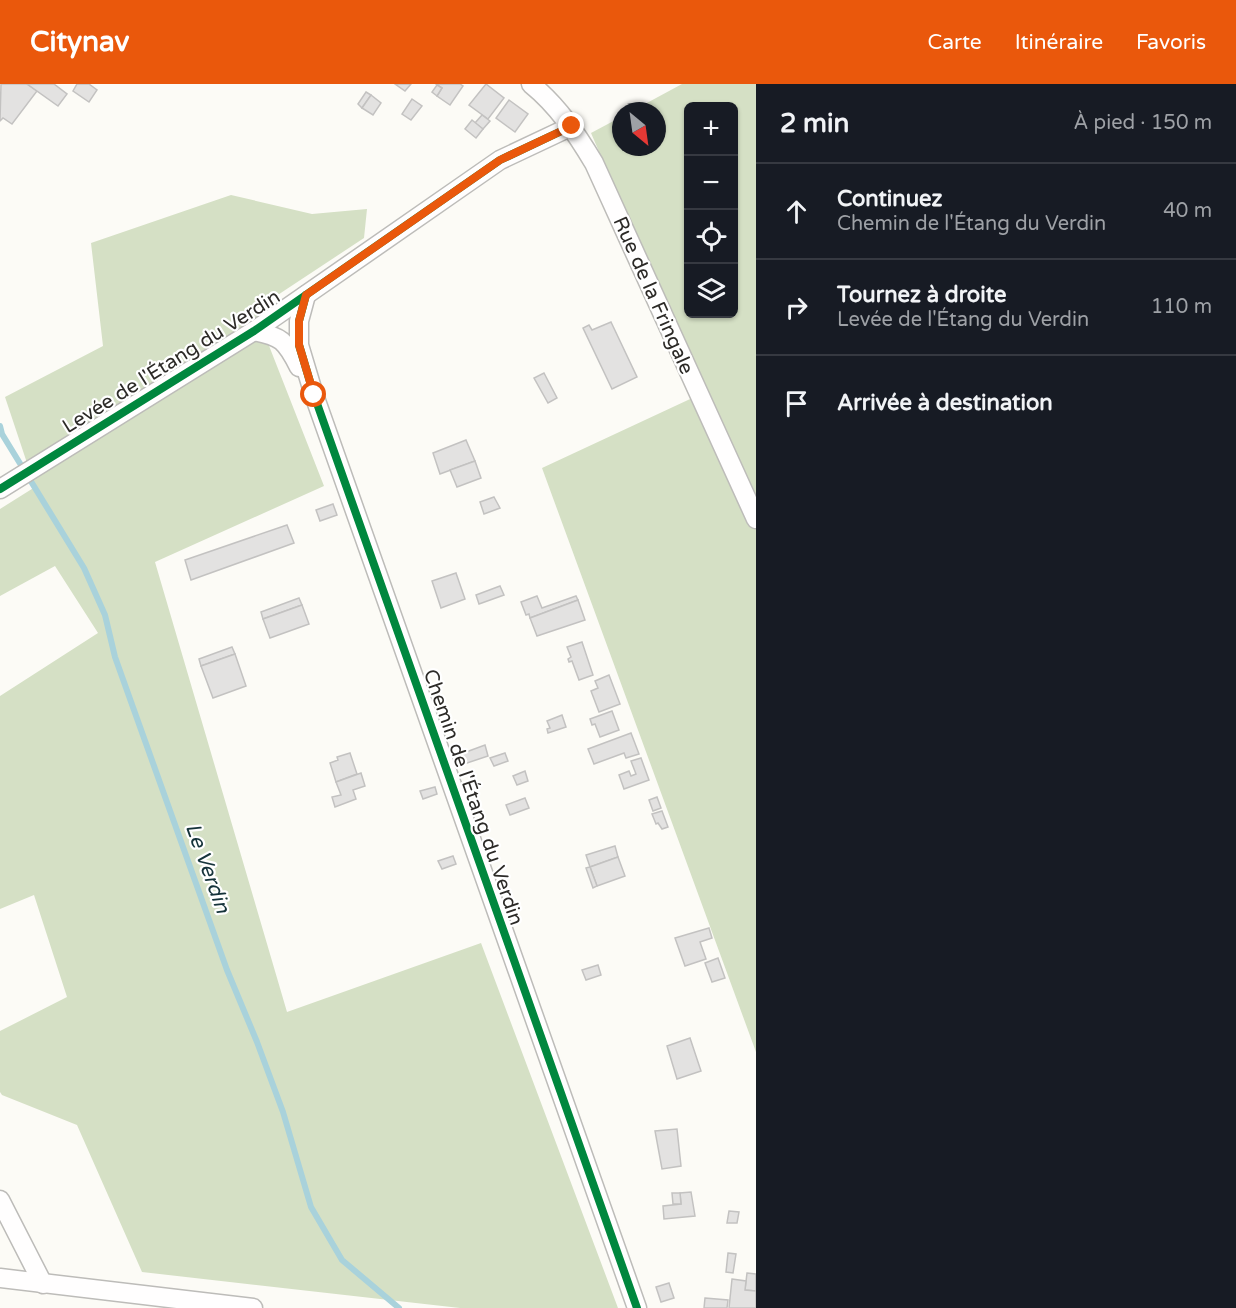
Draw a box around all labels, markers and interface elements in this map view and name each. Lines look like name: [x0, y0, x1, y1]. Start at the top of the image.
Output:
text: Citynav: [30, 25, 129, 59]
text: Carte: [928, 30, 982, 55]
text: Itinéraire: [1015, 30, 1103, 55]
text: Favoris: [1136, 30, 1206, 55]
north arrow: [612, 102, 666, 156]
map controls: [684, 102, 738, 318]
button: +: [684, 102, 738, 156]
text: 2 min: [780, 108, 849, 139]
text: À pied · 150 m: [1074, 111, 1212, 135]
route end: [558, 112, 584, 138]
button: −: [684, 156, 738, 210]
text: Continuez: [837, 186, 942, 212]
icon: ahead: [780, 195, 813, 228]
text: 40 m: [1163, 199, 1212, 223]
button: locate: [684, 210, 738, 264]
text: Chemin de l'Étang du Verdin: [837, 212, 1106, 236]
street label: Rue de la Fringale: [608, 213, 699, 378]
button: layers: [684, 264, 738, 318]
text: Tournez à droite: [837, 282, 1006, 308]
street label: Levée de l'Étang du Verdin: [58, 284, 285, 439]
icon: right: [780, 291, 813, 324]
text: 110 m: [1151, 295, 1212, 319]
text: Levée de l'Étang du Verdin: [837, 308, 1089, 332]
route start: [300, 381, 326, 407]
icon: arrive: [780, 387, 813, 420]
text: Arrivée à destination: [837, 390, 1053, 416]
street label: Chemin de l'Étang du Verdin: [418, 666, 529, 929]
water label: Le Verdin: [180, 820, 236, 918]

